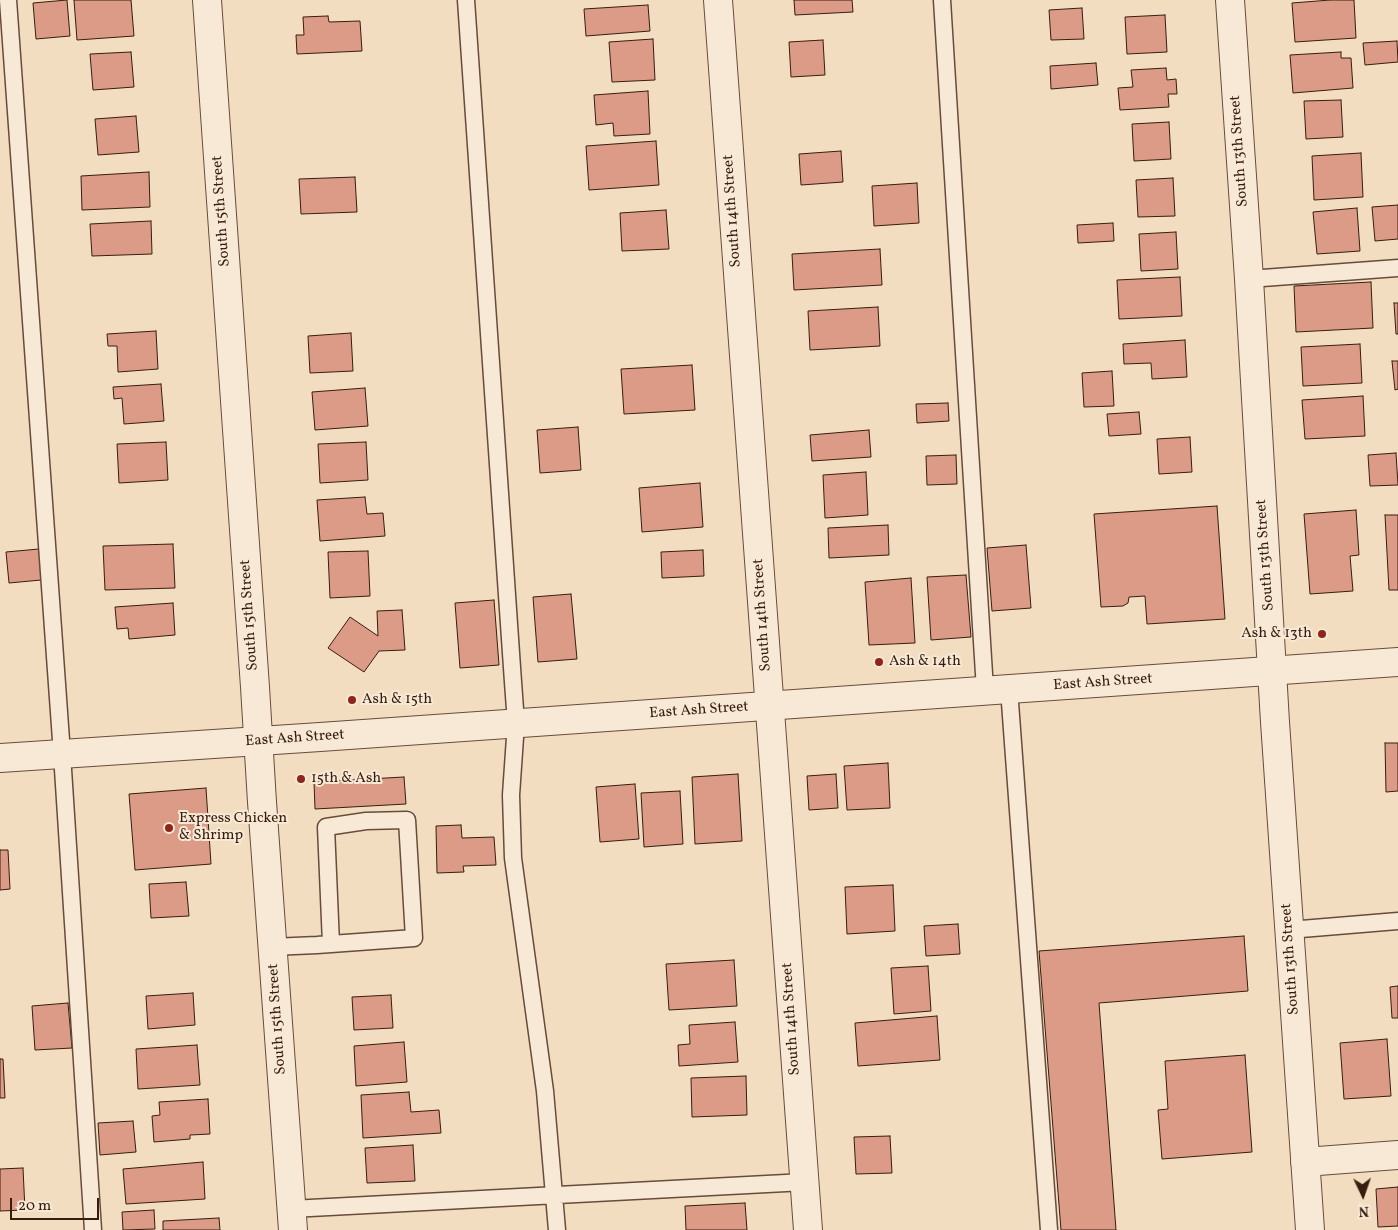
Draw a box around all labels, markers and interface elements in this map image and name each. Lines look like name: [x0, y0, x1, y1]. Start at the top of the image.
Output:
street label: South 13th Street: [1227, 95, 1253, 207]
street label: South 14th Street: [720, 154, 746, 268]
street label: South 15th Street: [209, 155, 235, 267]
street label: South 13th Street: [1253, 499, 1279, 611]
street label: South 14th Street: [750, 558, 776, 672]
street label: South 15th Street: [237, 559, 263, 671]
place label: Ash & 13th: [1241, 625, 1312, 643]
marker: Ash & 13th: [1316, 628, 1328, 640]
place label: Ash & 14th: [889, 653, 961, 671]
marker: Ash & 14th: [873, 656, 885, 668]
street label: East Ash Street: [1053, 671, 1153, 695]
place label: Ash & 15th: [362, 691, 432, 709]
marker: Ash & 15th: [346, 694, 358, 706]
street label: East Ash Street: [649, 699, 749, 723]
street label: East Ash Street: [245, 727, 345, 751]
place label: 15th & Ash: [311, 770, 381, 788]
marker: 15th & Ash: [295, 773, 307, 785]
place label: Express Chicken & Shrimp: [179, 810, 287, 845]
marker: Express Chicken & Shrimp: [163, 822, 175, 834]
street label: South 13th Street: [1278, 903, 1304, 1015]
street label: South 14th Street: [779, 962, 805, 1076]
street label: South 15th Street: [265, 963, 291, 1075]
north arrow: [1338, 1170, 1388, 1220]
scale bar: [12, 1188, 101, 1220]
text: 20 m: [18, 1196, 51, 1217]
text: N: [1358, 1201, 1369, 1220]

